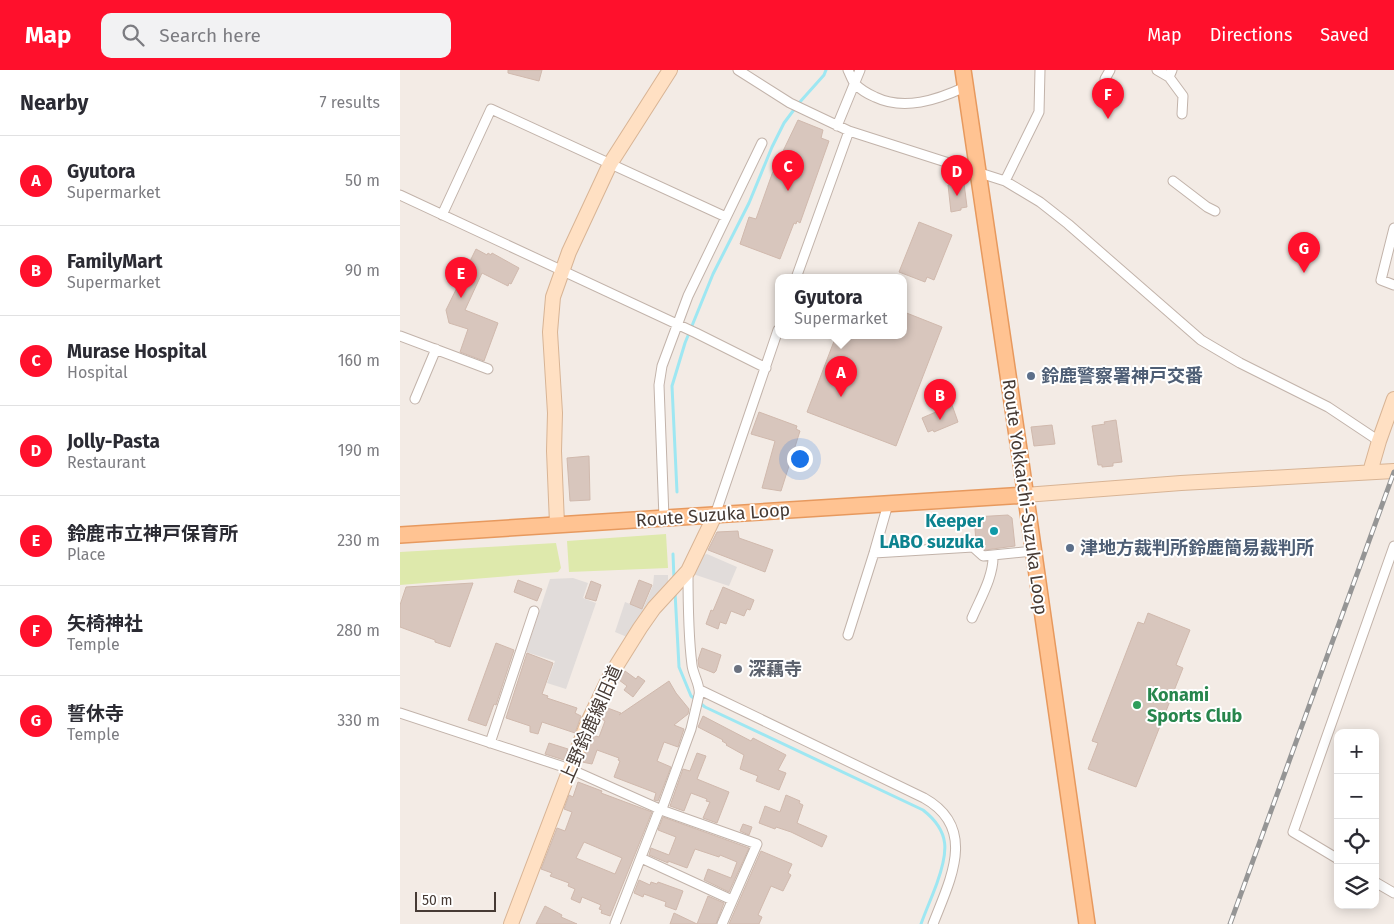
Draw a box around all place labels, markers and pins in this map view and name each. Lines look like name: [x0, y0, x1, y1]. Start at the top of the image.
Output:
pin: F: [1092, 78, 1124, 119]
pin: C: [772, 150, 804, 191]
pin: D: [941, 155, 973, 196]
pin: G: [1288, 232, 1320, 273]
pin: E: [445, 257, 477, 298]
pin: A: [825, 356, 857, 397]
place label: 鈴鹿警察署神戸交番: [1041, 365, 1203, 387]
marker: 鈴鹿警察署神戸交番: [1025, 370, 1037, 382]
pin: B: [924, 379, 956, 420]
place label: Keeper LABO suzuka: [879, 510, 985, 553]
marker: Keeper LABO suzuka: [988, 525, 1000, 537]
place label: 津地方裁判所鈴鹿簡易裁判所: [1080, 537, 1314, 559]
marker: 津地方裁判所鈴鹿簡易裁判所: [1064, 542, 1076, 554]
place label: 深藕寺: [748, 658, 802, 680]
marker: 深藕寺: [732, 663, 744, 675]
place label: Konami Sports Club: [1147, 684, 1242, 727]
marker: Konami Sports Club: [1131, 699, 1143, 711]

